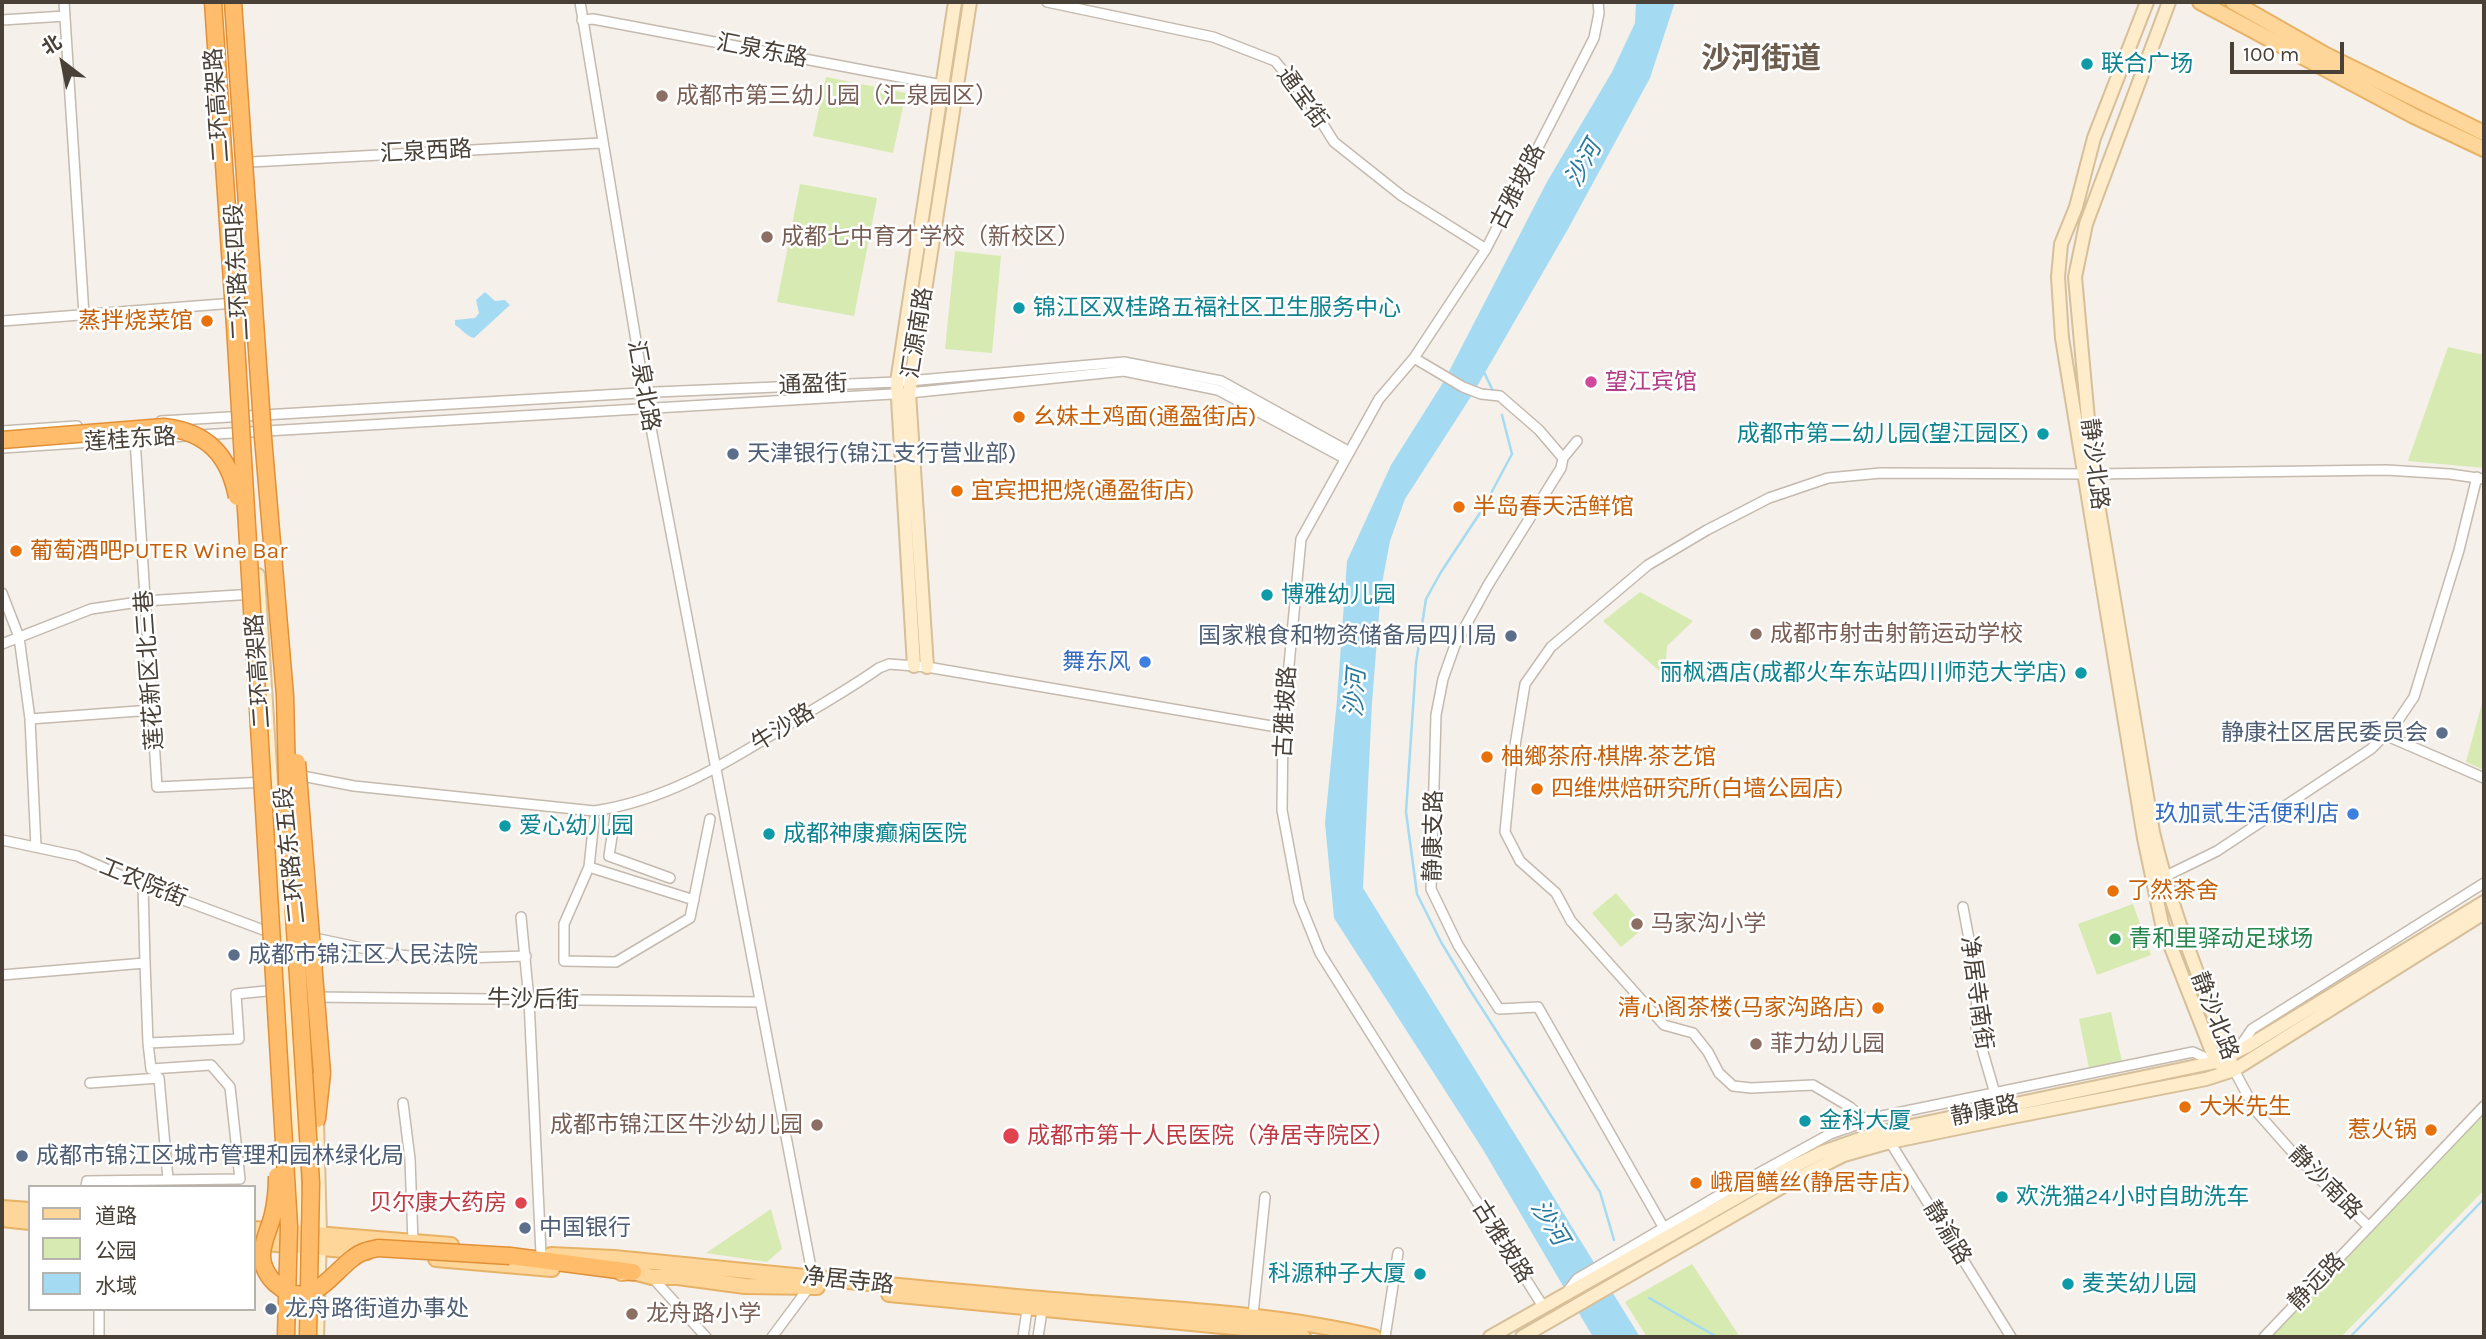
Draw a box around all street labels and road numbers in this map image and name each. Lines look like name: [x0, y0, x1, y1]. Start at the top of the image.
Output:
street label: 汇泉东路: [714, 29, 810, 73]
street label: 二环高架路: [200, 47, 236, 163]
street label: 通宝街: [1271, 62, 1333, 134]
street label: 汇泉西路: [379, 136, 473, 168]
street label: 古雅坡路: [1485, 140, 1551, 234]
street label: 二环路东四段: [221, 202, 255, 342]
street label: 汇源南路: [897, 285, 939, 381]
street label: 汇泉北路: [621, 338, 665, 434]
street label: 通盈街: [778, 370, 848, 400]
street label: 静沙北路: [2075, 417, 2113, 511]
street label: 莲桂东路: [83, 423, 177, 457]
street label: 莲花新区北三巷: [131, 589, 169, 751]
street label: 二环高架路: [241, 613, 277, 729]
street label: 古雅坡路: [1270, 665, 1302, 759]
street label: 牛沙路: [746, 698, 820, 758]
street label: 二环路东五段: [270, 785, 312, 925]
street label: 静康支路: [1419, 790, 1449, 882]
street label: 工农院街: [95, 853, 191, 913]
street label: 净居寺南街: [1954, 934, 1998, 1052]
street label: 静沙北路: [2185, 968, 2243, 1064]
street label: 牛沙后街: [487, 985, 579, 1015]
street label: 静康路: [1948, 1090, 2022, 1132]
street label: 静沙南路: [2283, 1141, 2367, 1225]
street label: 古雅坡路: [1466, 1196, 1538, 1288]
street label: 静渝路: [1917, 1196, 1977, 1270]
street label: 静远路: [2283, 1248, 2351, 1316]
street label: 净居寺路: [801, 1262, 895, 1300]

